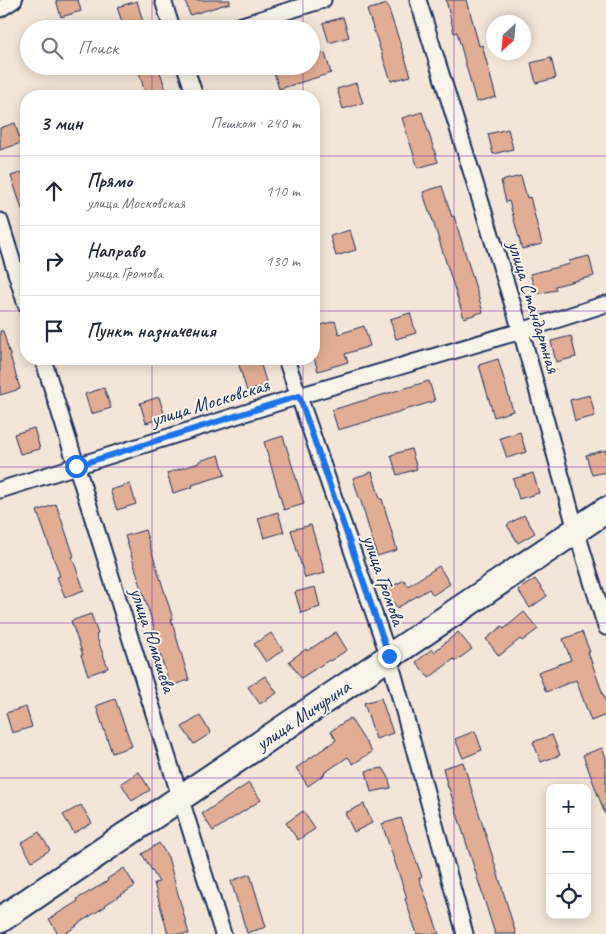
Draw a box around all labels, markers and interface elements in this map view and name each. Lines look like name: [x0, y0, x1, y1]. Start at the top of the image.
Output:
north arrow: [486, 15, 531, 60]
search box: [20, 20, 320, 75]
icon: search: [38, 34, 66, 62]
text: Поиск: [78, 36, 118, 60]
text: 3 мин: [40, 110, 83, 136]
text: Пешком · 240 m: [211, 113, 300, 133]
text: Прямо: [87, 169, 132, 193]
icon: ahead: [40, 177, 68, 205]
text: 110 m: [266, 181, 300, 201]
text: улица Московская: [87, 193, 185, 213]
street label: улица Стандартная: [502, 237, 566, 377]
text: Направо: [87, 239, 145, 263]
icon: right: [40, 247, 68, 275]
text: 130 m: [266, 251, 300, 271]
text: улица Громова: [87, 263, 163, 283]
icon: arrive: [40, 317, 68, 345]
text: Пункт назначения: [87, 319, 216, 343]
street label: улица Московская: [147, 372, 273, 432]
route start: [65, 455, 88, 478]
street label: улица Громова: [356, 530, 412, 630]
street label: улица Юмашева: [124, 583, 182, 697]
route end: [378, 645, 401, 668]
street label: улица Мичурина: [250, 674, 356, 756]
map controls: [546, 784, 591, 919]
button: +: [546, 784, 591, 829]
button: −: [546, 829, 591, 874]
button: locate: [546, 874, 591, 919]

